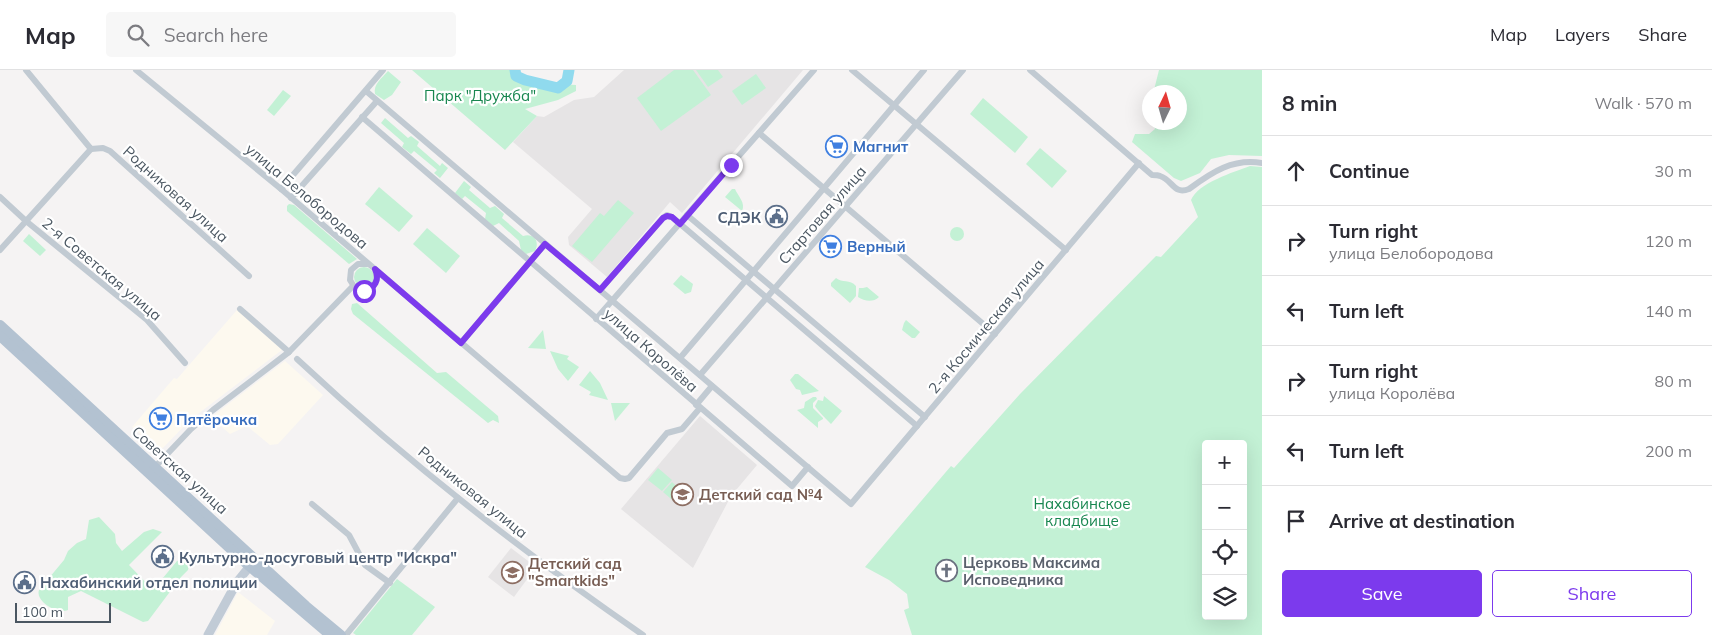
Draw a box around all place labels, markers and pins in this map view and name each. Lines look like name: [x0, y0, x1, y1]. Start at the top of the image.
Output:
supermarket icon: Магнит: [825, 134, 849, 158]
place label: Магнит: [853, 137, 909, 156]
public building icon: СДЭК: [765, 205, 789, 229]
place label: СДЭК: [718, 208, 762, 227]
supermarket icon: Верный: [819, 234, 843, 258]
place label: Верный: [847, 237, 906, 256]
supermarket icon: Пятёрочка: [148, 407, 172, 431]
place label: Пятёрочка: [176, 410, 257, 429]
school or university icon: Детский сад №4: [671, 482, 695, 506]
place label: Детский сад №4: [699, 485, 822, 504]
public building icon: Культурно-досуговый центр "Искра": [151, 545, 175, 569]
place label: Культурно-досуговый центр "Искра": [179, 548, 457, 567]
place label: Церковь Максима Исповедника: [963, 553, 1100, 589]
place label: Детский сад "Smartkids": [528, 554, 622, 590]
church icon: Церковь Максима Исповедника: [935, 559, 959, 583]
school or university icon: Детский сад "Smartkids": [500, 560, 524, 584]
public building icon: Нахабинский отдел полиции: [12, 570, 36, 594]
place label: Нахабинский отдел полиции: [40, 573, 257, 592]

